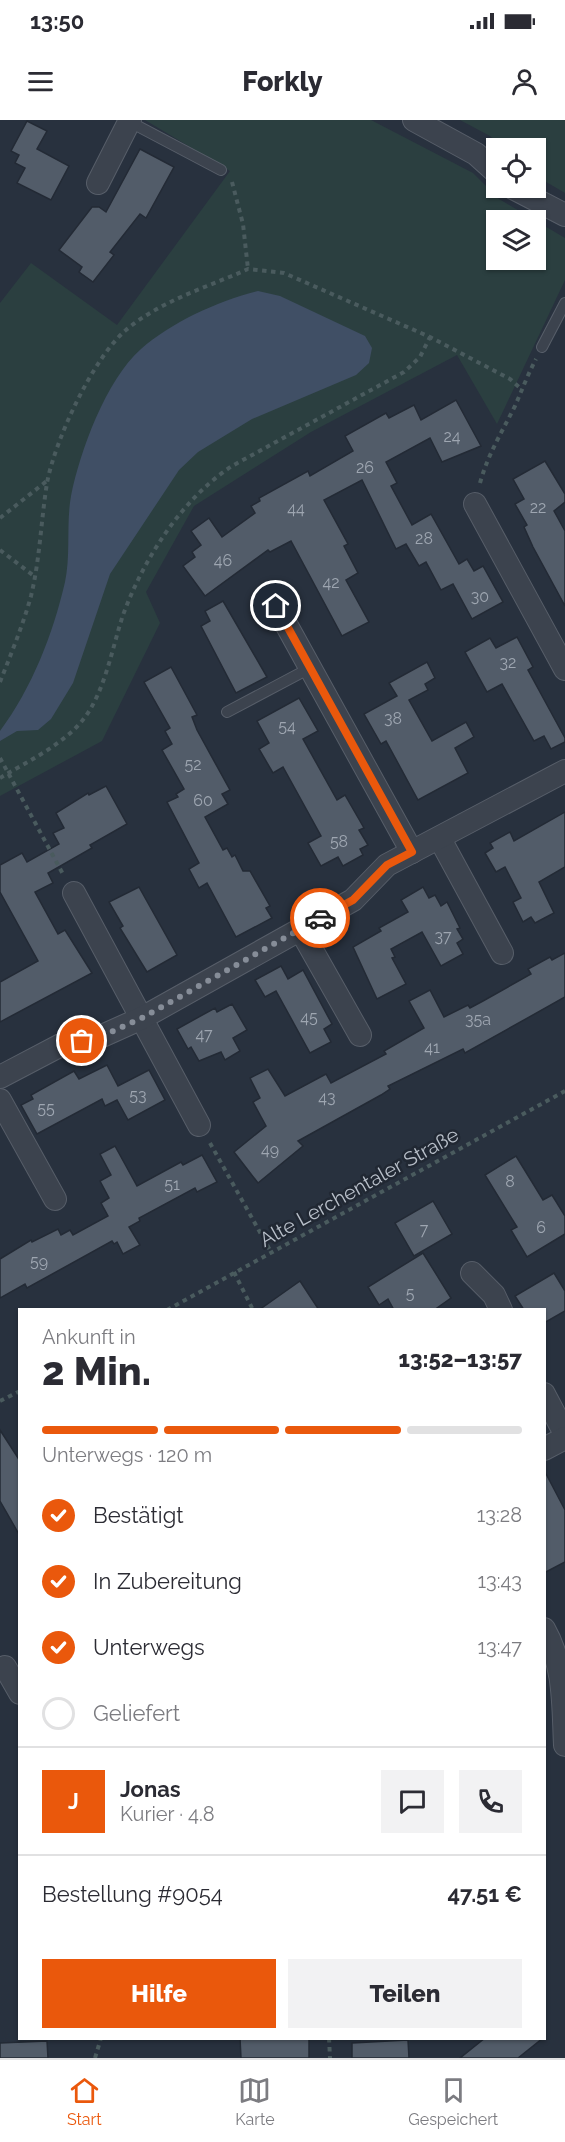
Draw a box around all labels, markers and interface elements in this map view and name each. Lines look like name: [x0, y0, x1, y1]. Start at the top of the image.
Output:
text: 13:50: [30, 8, 84, 34]
icon: menu: [24, 65, 57, 98]
icon: person: [508, 65, 541, 98]
text: Forkly: [242, 66, 323, 97]
map controls: [486, 138, 546, 270]
button: locate: [486, 138, 546, 198]
button: layers: [486, 210, 546, 270]
house number: 24: [443, 427, 461, 446]
house number: 26: [356, 458, 374, 477]
house number: 22: [530, 498, 546, 517]
house number: 44: [287, 499, 305, 518]
house number: 28: [415, 529, 433, 548]
house number: 46: [214, 551, 232, 570]
house number: 42: [322, 573, 340, 592]
pin: [250, 580, 301, 631]
house number: 30: [471, 587, 489, 606]
icon: home: [259, 589, 292, 622]
house number: 32: [500, 653, 516, 672]
house number: 38: [384, 709, 402, 728]
house number: 54: [278, 717, 296, 736]
house number: 52: [184, 755, 202, 774]
house number: 60: [193, 791, 213, 810]
house number: 58: [330, 832, 348, 851]
courier: [290, 888, 350, 948]
icon: car: [304, 902, 337, 935]
house number: 37: [434, 927, 452, 946]
house number: 45: [300, 1008, 318, 1027]
house number: 35a: [465, 1010, 491, 1029]
pin: [56, 1015, 107, 1066]
icon: bag: [65, 1024, 98, 1057]
house number: 47: [195, 1025, 213, 1044]
house number: 41: [424, 1038, 440, 1057]
house number: 53: [129, 1086, 147, 1105]
house number: 43: [318, 1088, 336, 1107]
house number: 55: [37, 1099, 55, 1118]
street label: Alte Lerchentaler Straße: [255, 1122, 463, 1252]
house number: 49: [261, 1140, 279, 1159]
house number: 8: [505, 1172, 515, 1191]
house number: 51: [164, 1175, 180, 1194]
house number: 6: [536, 1218, 546, 1237]
house number: 7: [420, 1220, 429, 1239]
house number: 59: [30, 1252, 48, 1271]
house number: 5: [406, 1284, 415, 1303]
text: Ankunft in: [42, 1325, 136, 1349]
text: 13:52–13:57: [399, 1346, 522, 1372]
text: 2 Min.: [42, 1348, 151, 1394]
text: Unterwegs · 120 m: [42, 1443, 212, 1467]
icon: check: [42, 1499, 75, 1532]
text: Bestätigt: [93, 1502, 184, 1528]
text: 13:28: [477, 1503, 522, 1527]
icon: check: [42, 1565, 75, 1598]
text: In Zubereitung: [93, 1568, 242, 1594]
text: 13:43: [477, 1569, 522, 1593]
icon: check: [42, 1631, 75, 1664]
text: Unterwegs: [93, 1634, 205, 1660]
text: 13:47: [477, 1635, 522, 1659]
text: Geliefert: [93, 1700, 180, 1726]
button: chat: [381, 1770, 444, 1833]
button: phone: [459, 1770, 522, 1833]
text: Jonas: [120, 1776, 181, 1802]
text: J: [68, 1788, 79, 1814]
text: Kurier · 4.8: [120, 1802, 215, 1826]
text: Bestellung #9054: [42, 1881, 223, 1907]
text: 47.51 €: [447, 1881, 522, 1907]
button: Hilfe: [42, 1959, 276, 2028]
button: Teilen: [288, 1959, 522, 2028]
tab: Start: [67, 2074, 102, 2129]
tab: Karte: [235, 2074, 275, 2129]
tab: Gespeichert: [408, 2074, 498, 2129]

